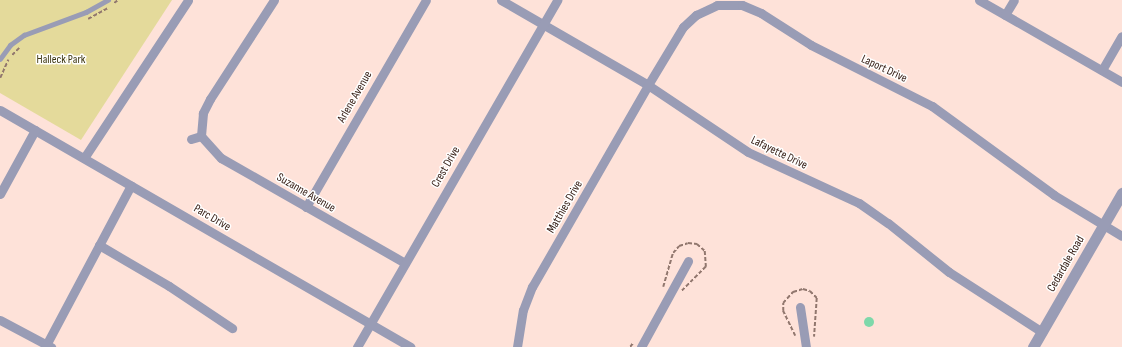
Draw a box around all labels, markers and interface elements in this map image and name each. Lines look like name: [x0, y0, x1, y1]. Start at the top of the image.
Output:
street label: Laport Drive: [859, 52, 909, 86]
park label: Halleck Park: [37, 53, 85, 67]
street label: Arlene Avenue: [334, 69, 376, 125]
street label: Lafayette Drive: [748, 133, 810, 173]
street label: Crest Drive: [429, 144, 463, 190]
street label: Suzanne Avenue: [274, 170, 338, 216]
street label: Matthies Drive: [544, 178, 586, 236]
street label: Parc Drive: [191, 202, 233, 234]
street label: Cedardale Road: [1044, 234, 1088, 294]

